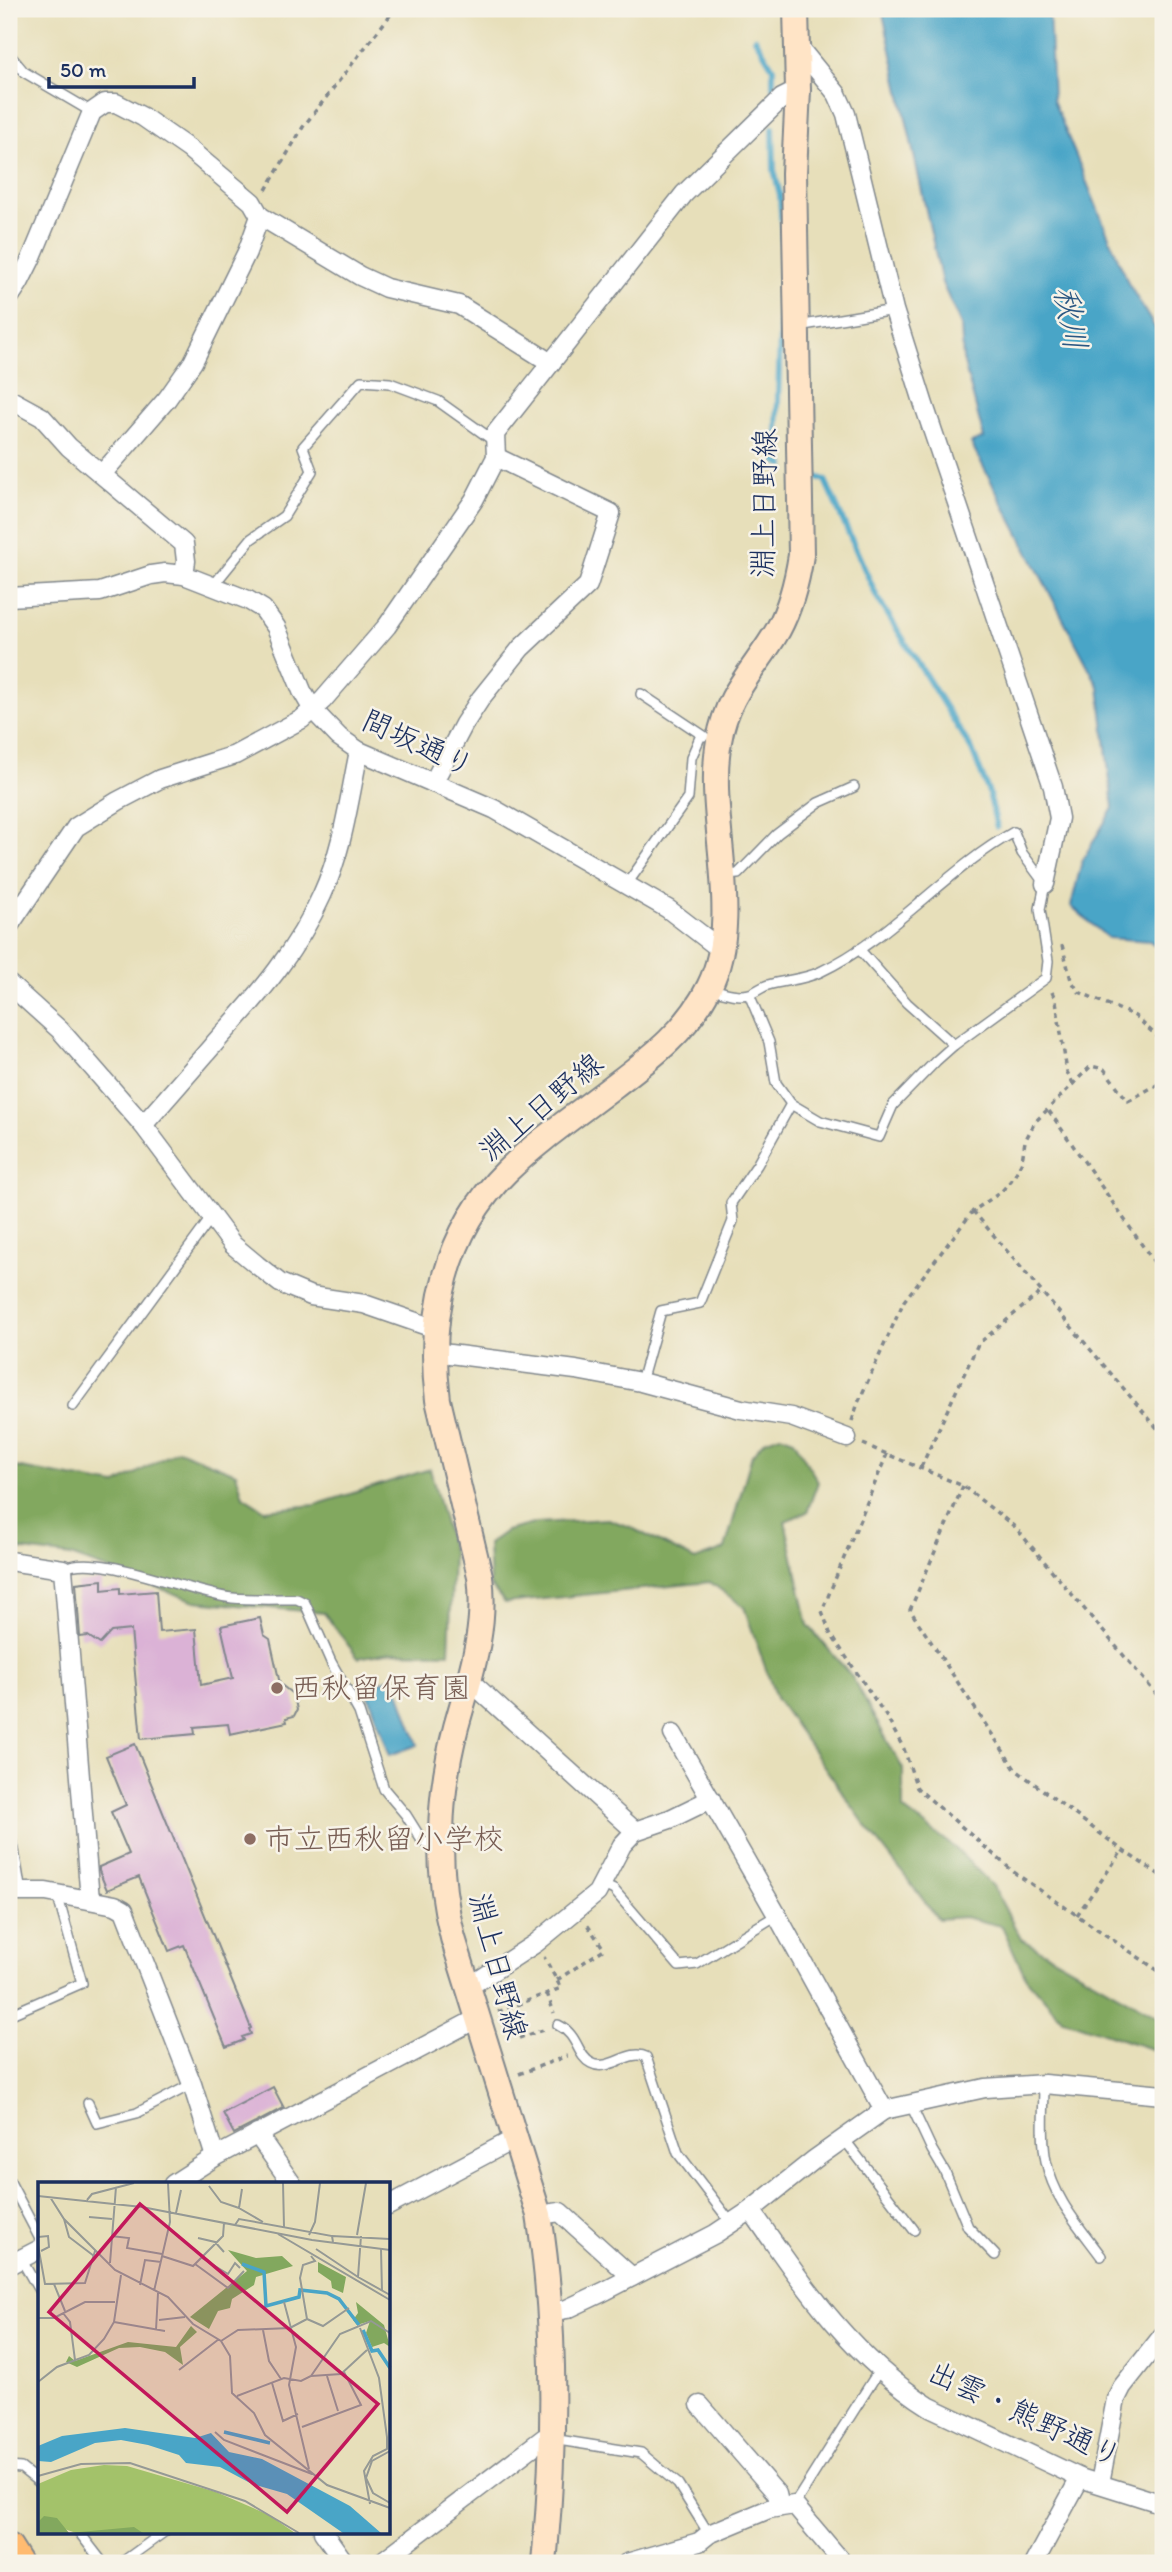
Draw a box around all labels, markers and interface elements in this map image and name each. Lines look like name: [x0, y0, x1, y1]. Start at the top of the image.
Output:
scale bar: [49, 46, 194, 90]
text: 50 m: [60, 57, 107, 82]
water label: 秋川: [1047, 283, 1095, 353]
street label: 淵上日野線: [744, 428, 783, 578]
street label: 間坂通り: [356, 700, 480, 785]
street label: 淵上日野線: [471, 1044, 610, 1169]
place label: 西秋留保育園: [291, 1669, 471, 1706]
marker: 西秋留保育園: [269, 1680, 285, 1696]
place label: 市立西秋留小学校: [264, 1820, 504, 1857]
marker: 市立西秋留小学校: [242, 1831, 258, 1847]
street label: 淵上日野線: [461, 1889, 536, 2043]
inset map: [38, 2182, 390, 2534]
street label: 出雲・熊野通り: [922, 2352, 1128, 2475]

